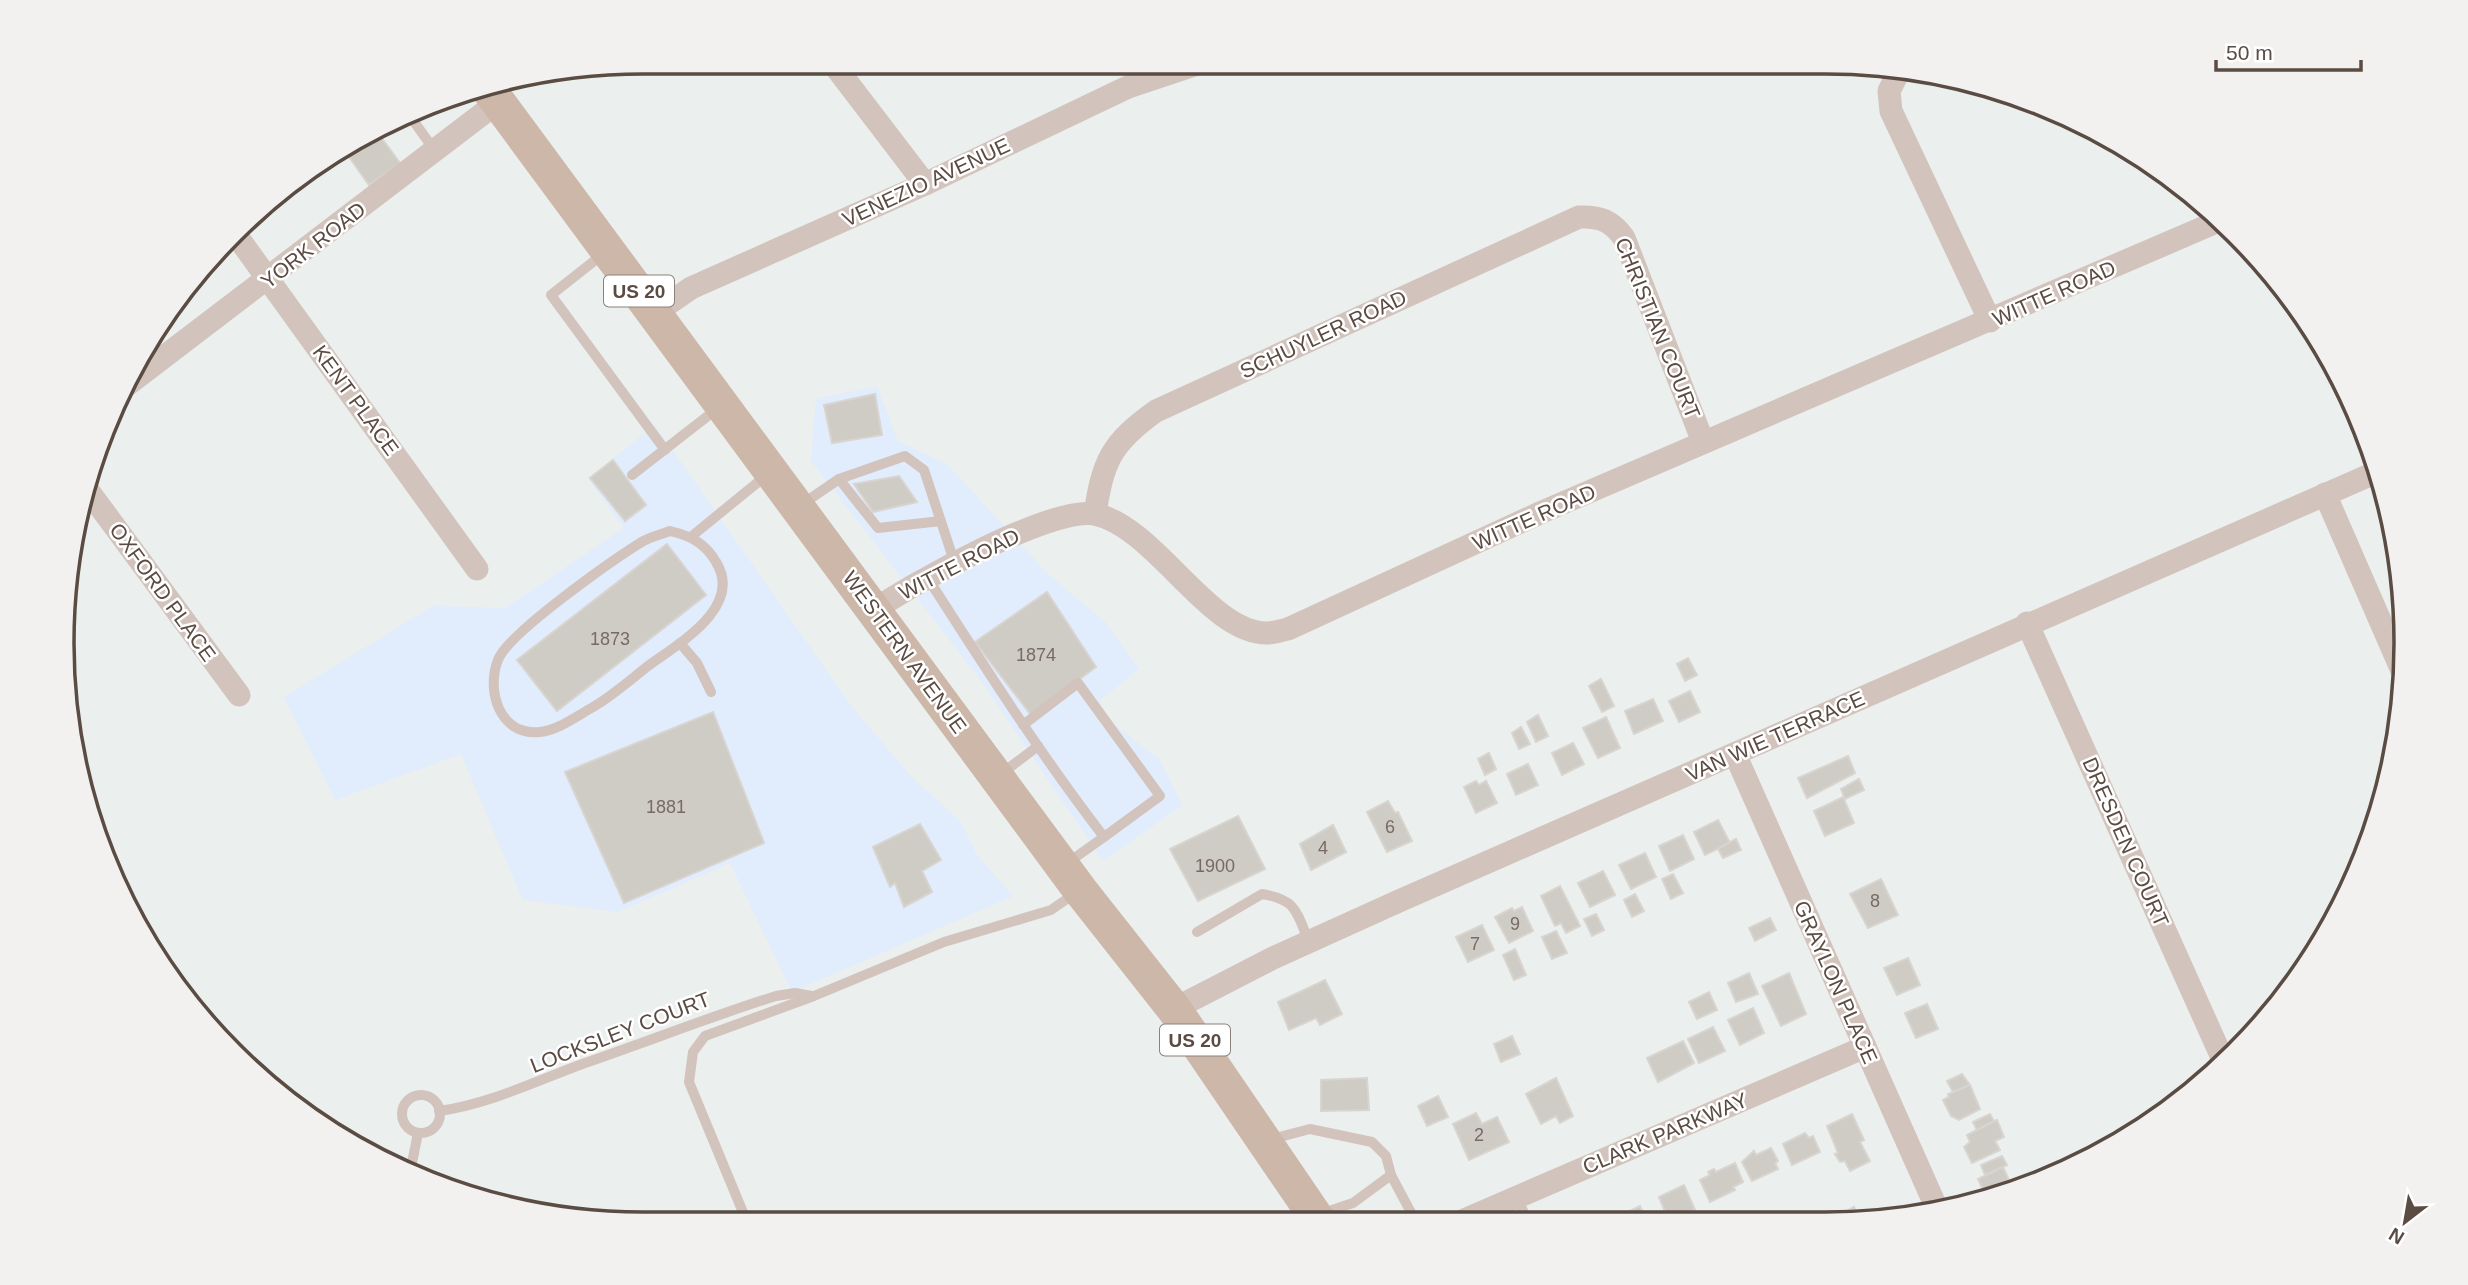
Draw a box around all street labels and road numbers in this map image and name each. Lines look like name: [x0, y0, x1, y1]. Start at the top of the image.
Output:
street label: VENEZIO AVENUE: [839, 133, 1013, 231]
street label: YORK ROAD: [256, 197, 370, 293]
street label: CHRISTIAN COURT: [1611, 234, 1705, 422]
street label: WITTE ROAD: [1989, 256, 2119, 330]
road number: US 20: [604, 276, 674, 306]
street label: SCHUYLER ROAD: [1236, 285, 1410, 383]
street label: KENT PLACE: [308, 341, 404, 459]
street label: WITTE ROAD: [1469, 480, 1599, 554]
street label: OXFORD PLACE: [105, 519, 221, 665]
street label: WITTE ROAD: [895, 524, 1023, 604]
street label: WESTERN AVENUE: [839, 567, 971, 737]
street label: VAN WIE TERRACE: [1682, 686, 1868, 786]
street label: DRESDEN COURT: [2078, 754, 2174, 930]
street label: GRAYLON PLACE: [1790, 897, 1882, 1067]
street label: LOCKSLEY COURT: [527, 987, 713, 1077]
road number: US 20: [1160, 1024, 1230, 1056]
street label: CLARK PARKWAY: [1579, 1088, 1751, 1178]

